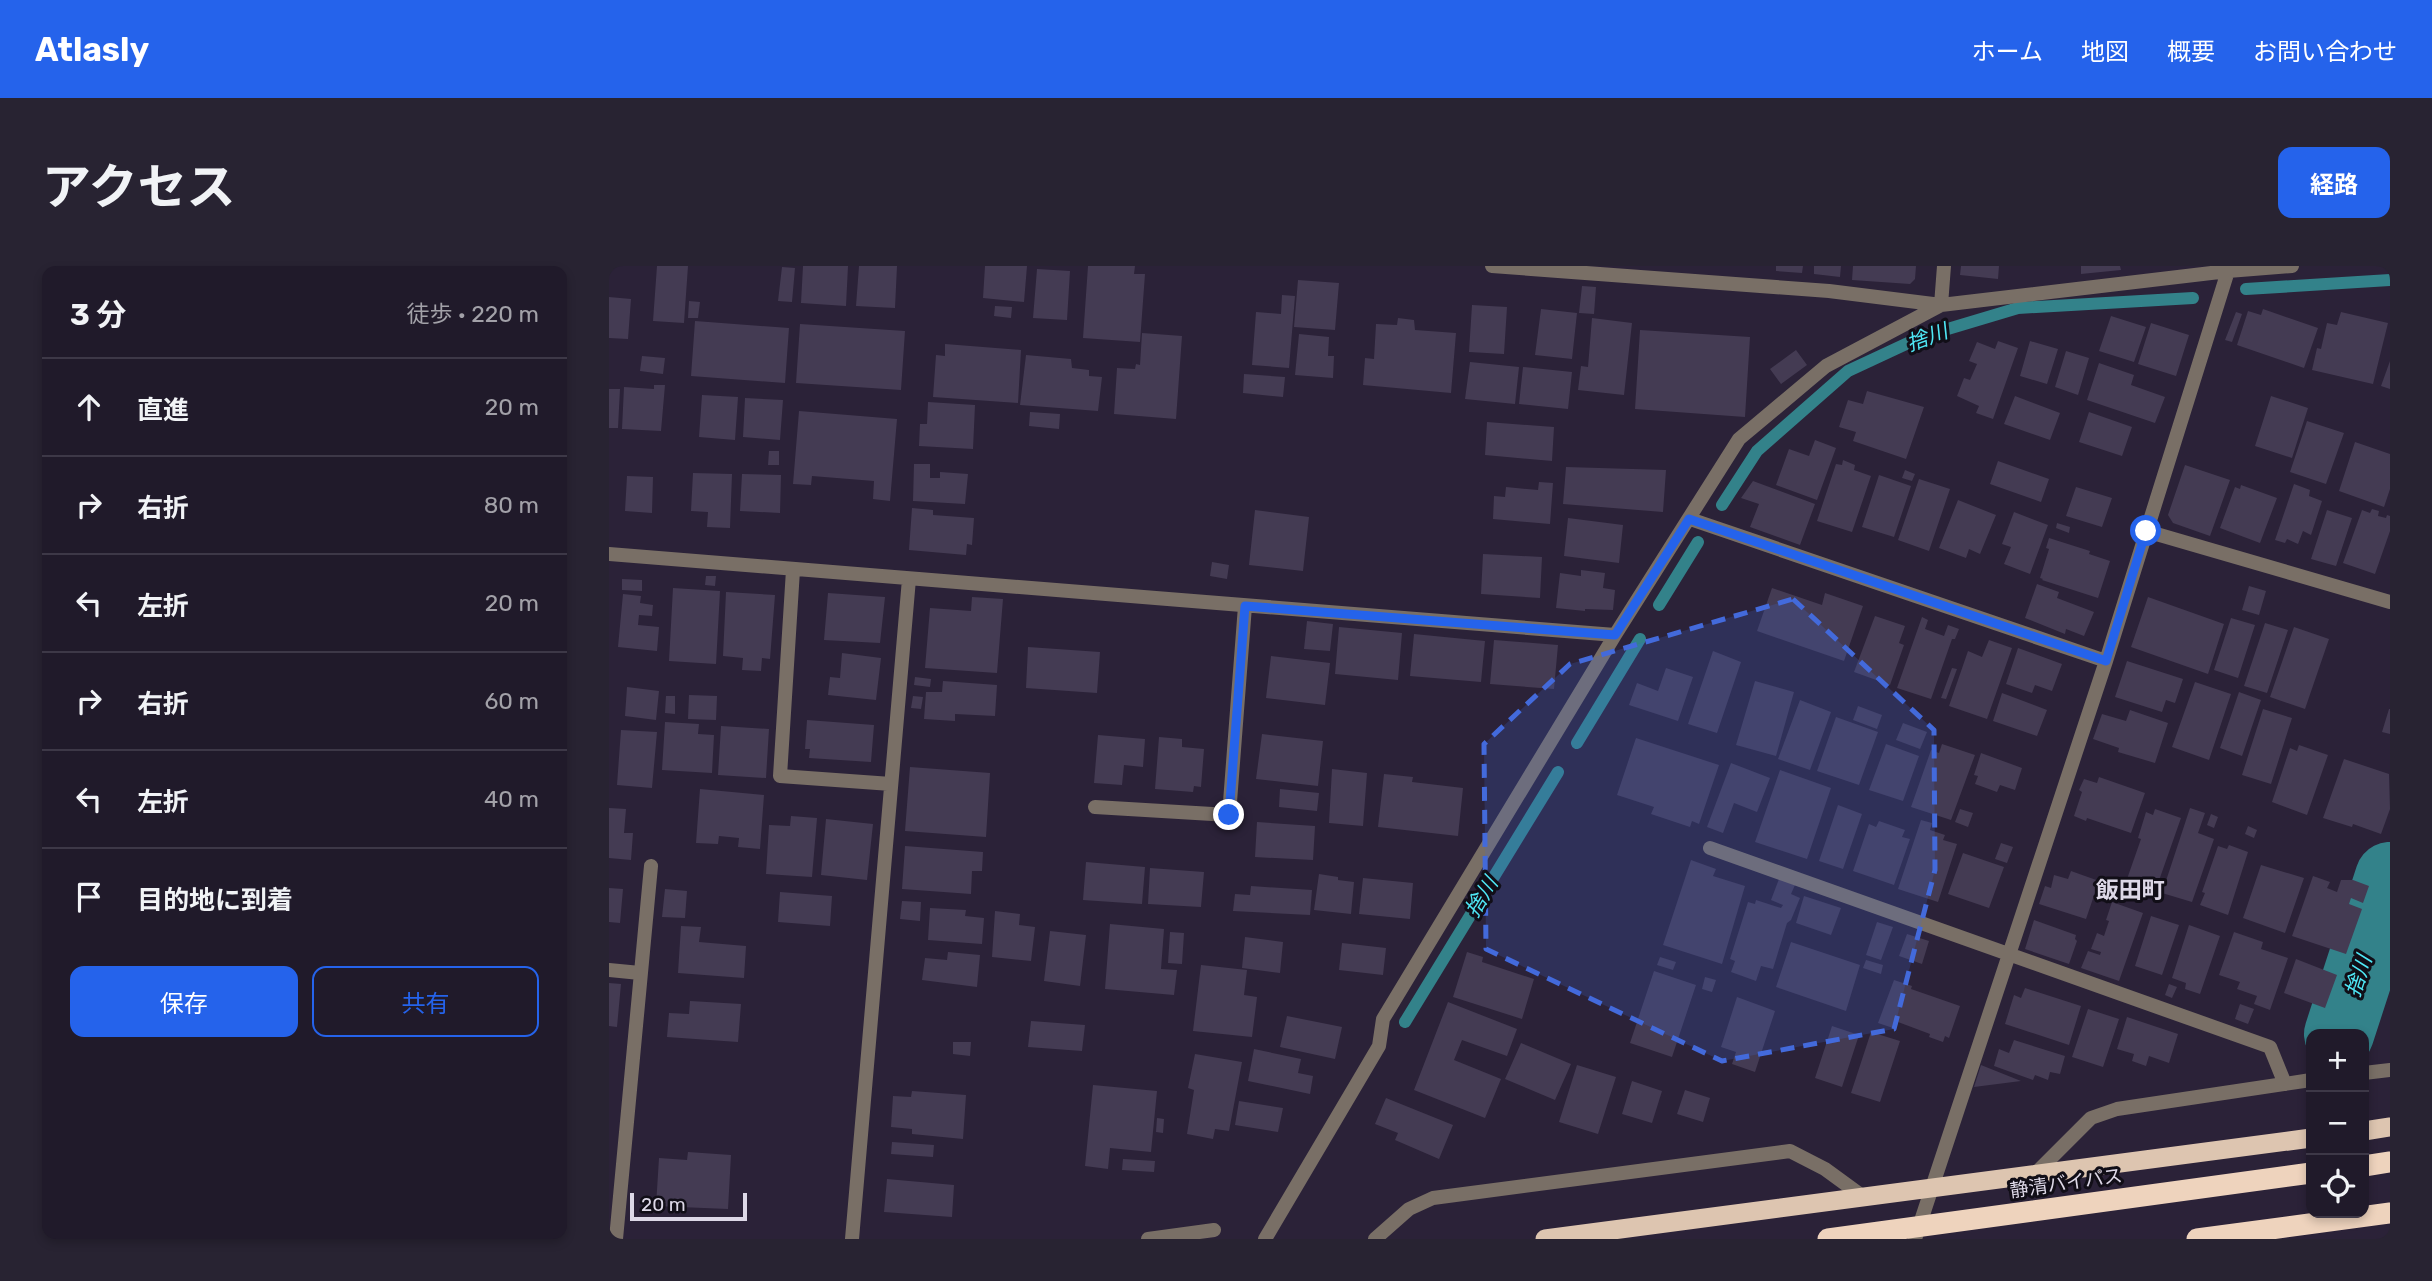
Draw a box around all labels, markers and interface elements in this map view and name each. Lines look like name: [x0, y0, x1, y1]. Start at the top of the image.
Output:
text: Atlasly: [35, 30, 149, 69]
text: ホーム: [1972, 38, 2043, 66]
text: 地図: [2081, 38, 2129, 66]
text: 概要: [2167, 38, 2215, 66]
text: お問い合わせ: [2253, 38, 2397, 66]
button: 経路: [2278, 147, 2390, 218]
text: アクセス: [42, 158, 236, 216]
text: 3 分: [70, 297, 126, 333]
text: 徒歩 · 220 m: [406, 300, 539, 328]
water label: 捨川: [1903, 317, 1953, 356]
icon: ahead: [70, 388, 108, 426]
text: 20 m: [485, 393, 539, 421]
text: 直進: [137, 395, 189, 426]
icon: right: [70, 486, 108, 524]
text: 80 m: [484, 491, 539, 519]
text: 右折: [137, 493, 189, 524]
route start: [2130, 515, 2161, 546]
icon: left: [70, 584, 108, 622]
text: 20 m: [485, 589, 539, 617]
text: 左折: [137, 591, 189, 622]
icon: right: [70, 682, 108, 720]
text: 60 m: [484, 687, 539, 715]
text: 右折: [137, 689, 189, 720]
icon: left: [70, 780, 108, 818]
text: 40 m: [484, 785, 539, 813]
text: 左折: [137, 787, 189, 818]
route end: [1213, 799, 1244, 830]
water label: 捨川: [1459, 871, 1504, 921]
district label: 飯田町: [2096, 876, 2165, 904]
icon: arrive: [70, 878, 108, 916]
text: 目的地に到着: [137, 885, 293, 916]
water label: 捨川: [2340, 950, 2377, 1000]
button: 保存: [70, 966, 298, 1037]
button: 共有: [312, 966, 539, 1037]
map controls: [2306, 1029, 2369, 1218]
button: +: [2306, 1029, 2369, 1092]
button: −: [2306, 1092, 2369, 1155]
button: locate: [2306, 1155, 2369, 1218]
street label: 静清バイパス: [2008, 1164, 2124, 1202]
scale bar: [630, 1190, 747, 1222]
text: 20 m: [641, 1193, 686, 1216]

